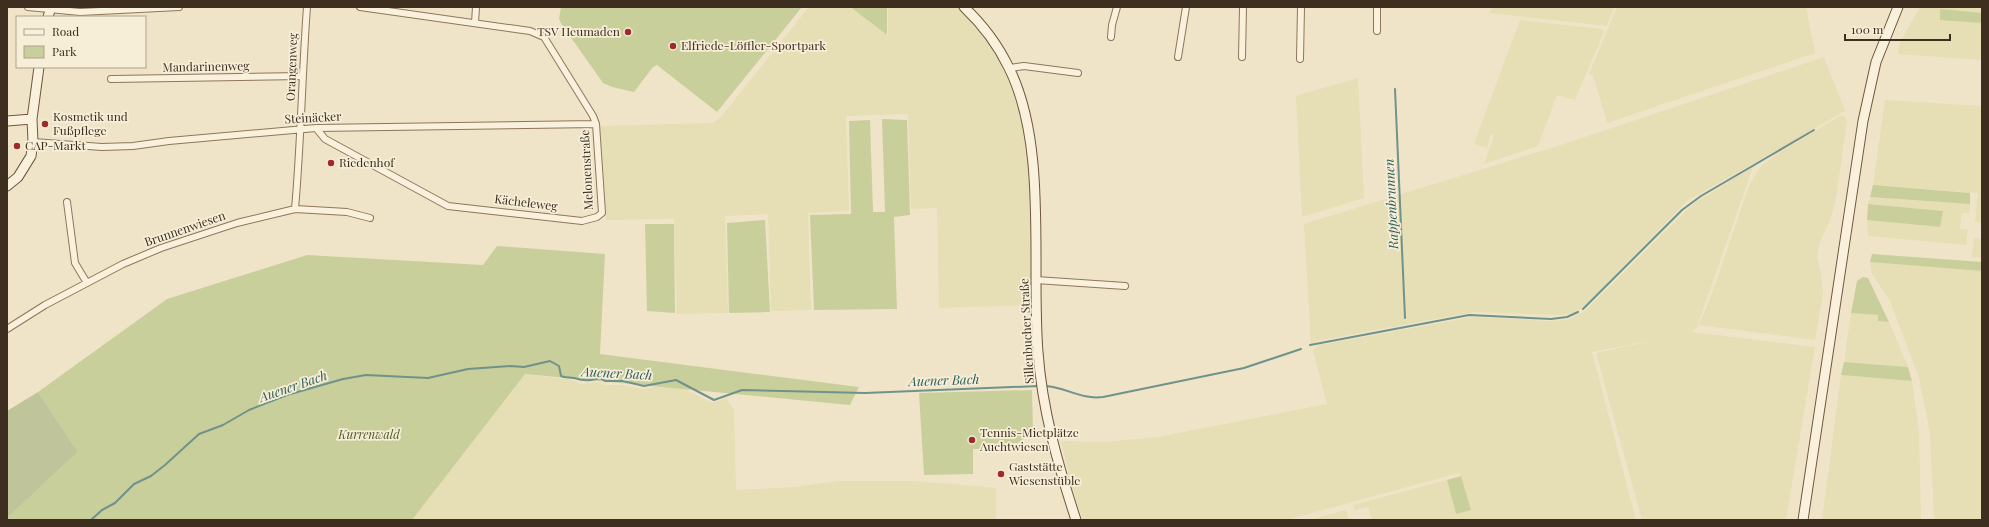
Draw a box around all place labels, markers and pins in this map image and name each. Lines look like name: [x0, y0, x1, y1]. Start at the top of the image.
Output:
place label: TSV Heumaden: [537, 23, 620, 39]
marker: TSV Heumaden: [623, 27, 633, 37]
place label: Elfriede-Löffler-Sportpark: [681, 37, 826, 53]
marker: Elfriede-Löffler-Sportpark: [668, 41, 678, 51]
place label: Kosmetik und Fußpflege: [53, 108, 128, 138]
marker: Kosmetik und Fußpflege: [40, 119, 50, 129]
place label: CAP-Markt: [25, 137, 86, 153]
marker: CAP-Markt: [12, 141, 22, 151]
place label: Riedenhof: [339, 154, 395, 170]
marker: Riedenhof: [326, 158, 336, 168]
place label: Tennis-Mietplätze Auchtwiesen: [979, 424, 1079, 454]
marker: Tennis-Mietplätze Auchtwiesen: [967, 435, 977, 445]
place label: Gaststätte Wiesenstüble: [1008, 458, 1080, 488]
marker: Gaststätte Wiesenstüble: [996, 469, 1006, 479]

